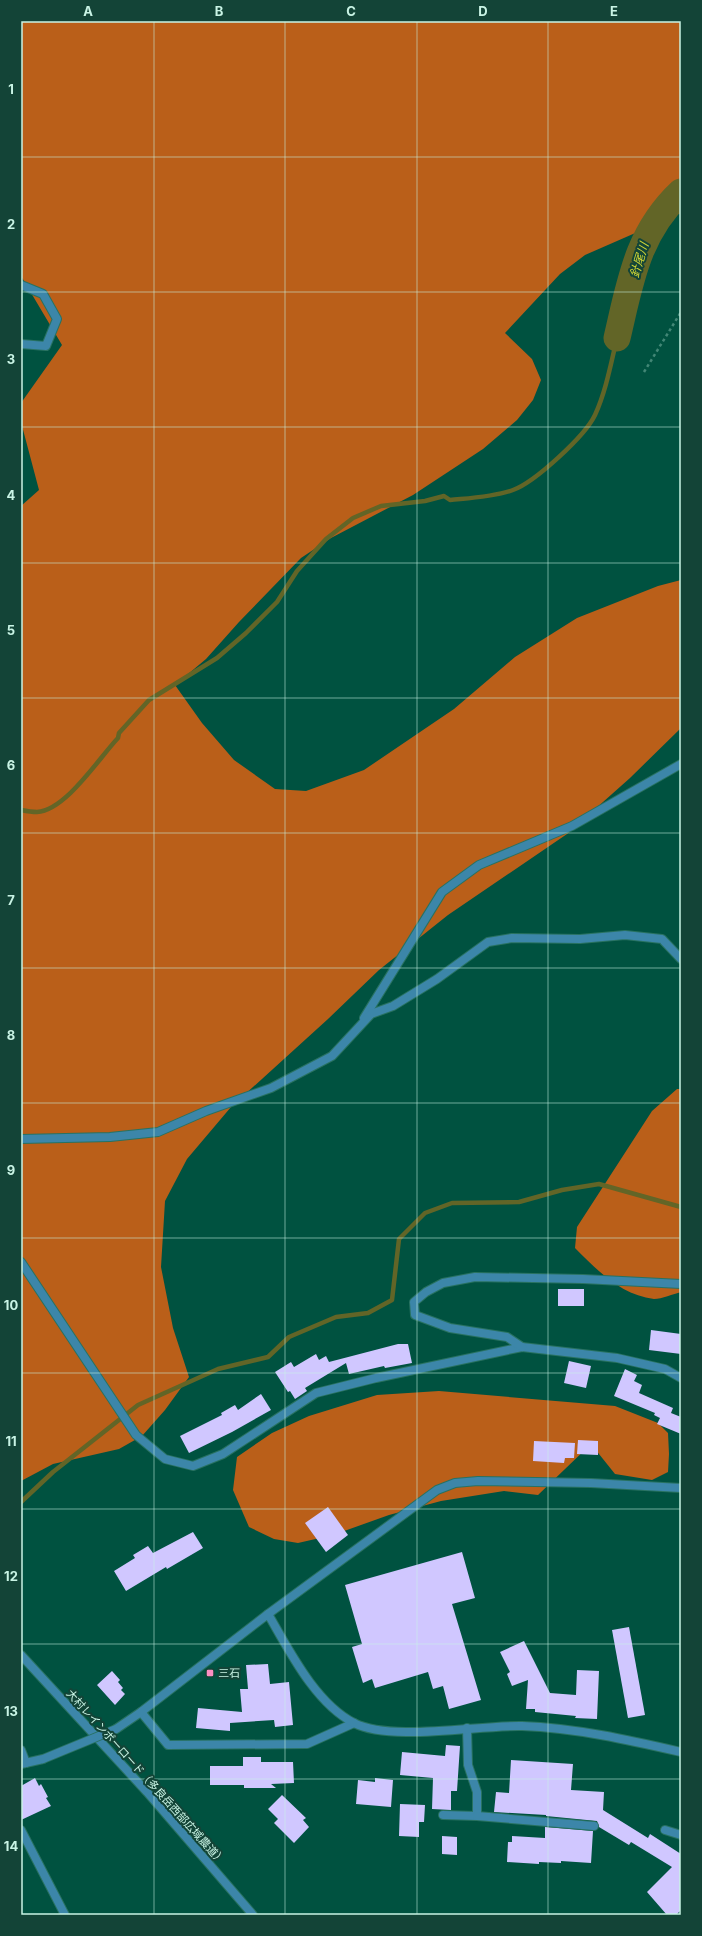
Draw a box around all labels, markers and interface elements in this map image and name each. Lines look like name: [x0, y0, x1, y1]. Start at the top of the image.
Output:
text: A: [83, 3, 93, 19]
text: B: [215, 3, 224, 19]
text: C: [346, 3, 356, 19]
text: D: [478, 3, 488, 19]
text: E: [610, 3, 618, 19]
text: 1: [8, 81, 14, 97]
text: 2: [7, 216, 15, 232]
water label: 針尾川: [627, 239, 652, 279]
text: 3: [7, 351, 15, 367]
text: 4: [7, 487, 16, 503]
text: 5: [7, 622, 15, 638]
text: 6: [7, 757, 15, 773]
text: 7: [7, 892, 15, 908]
text: 8: [7, 1027, 15, 1043]
text: 9: [7, 1162, 15, 1178]
text: 10: [4, 1297, 18, 1313]
text: 11: [5, 1433, 17, 1449]
text: 12: [4, 1568, 18, 1584]
place label: 三石: [218, 1666, 240, 1680]
marker: 三石: [205, 1668, 215, 1678]
street label: 大村レインボーロード（多良岳西部広域農道）: [64, 1686, 228, 1868]
text: 13: [4, 1703, 18, 1719]
text: 14: [4, 1838, 18, 1854]

